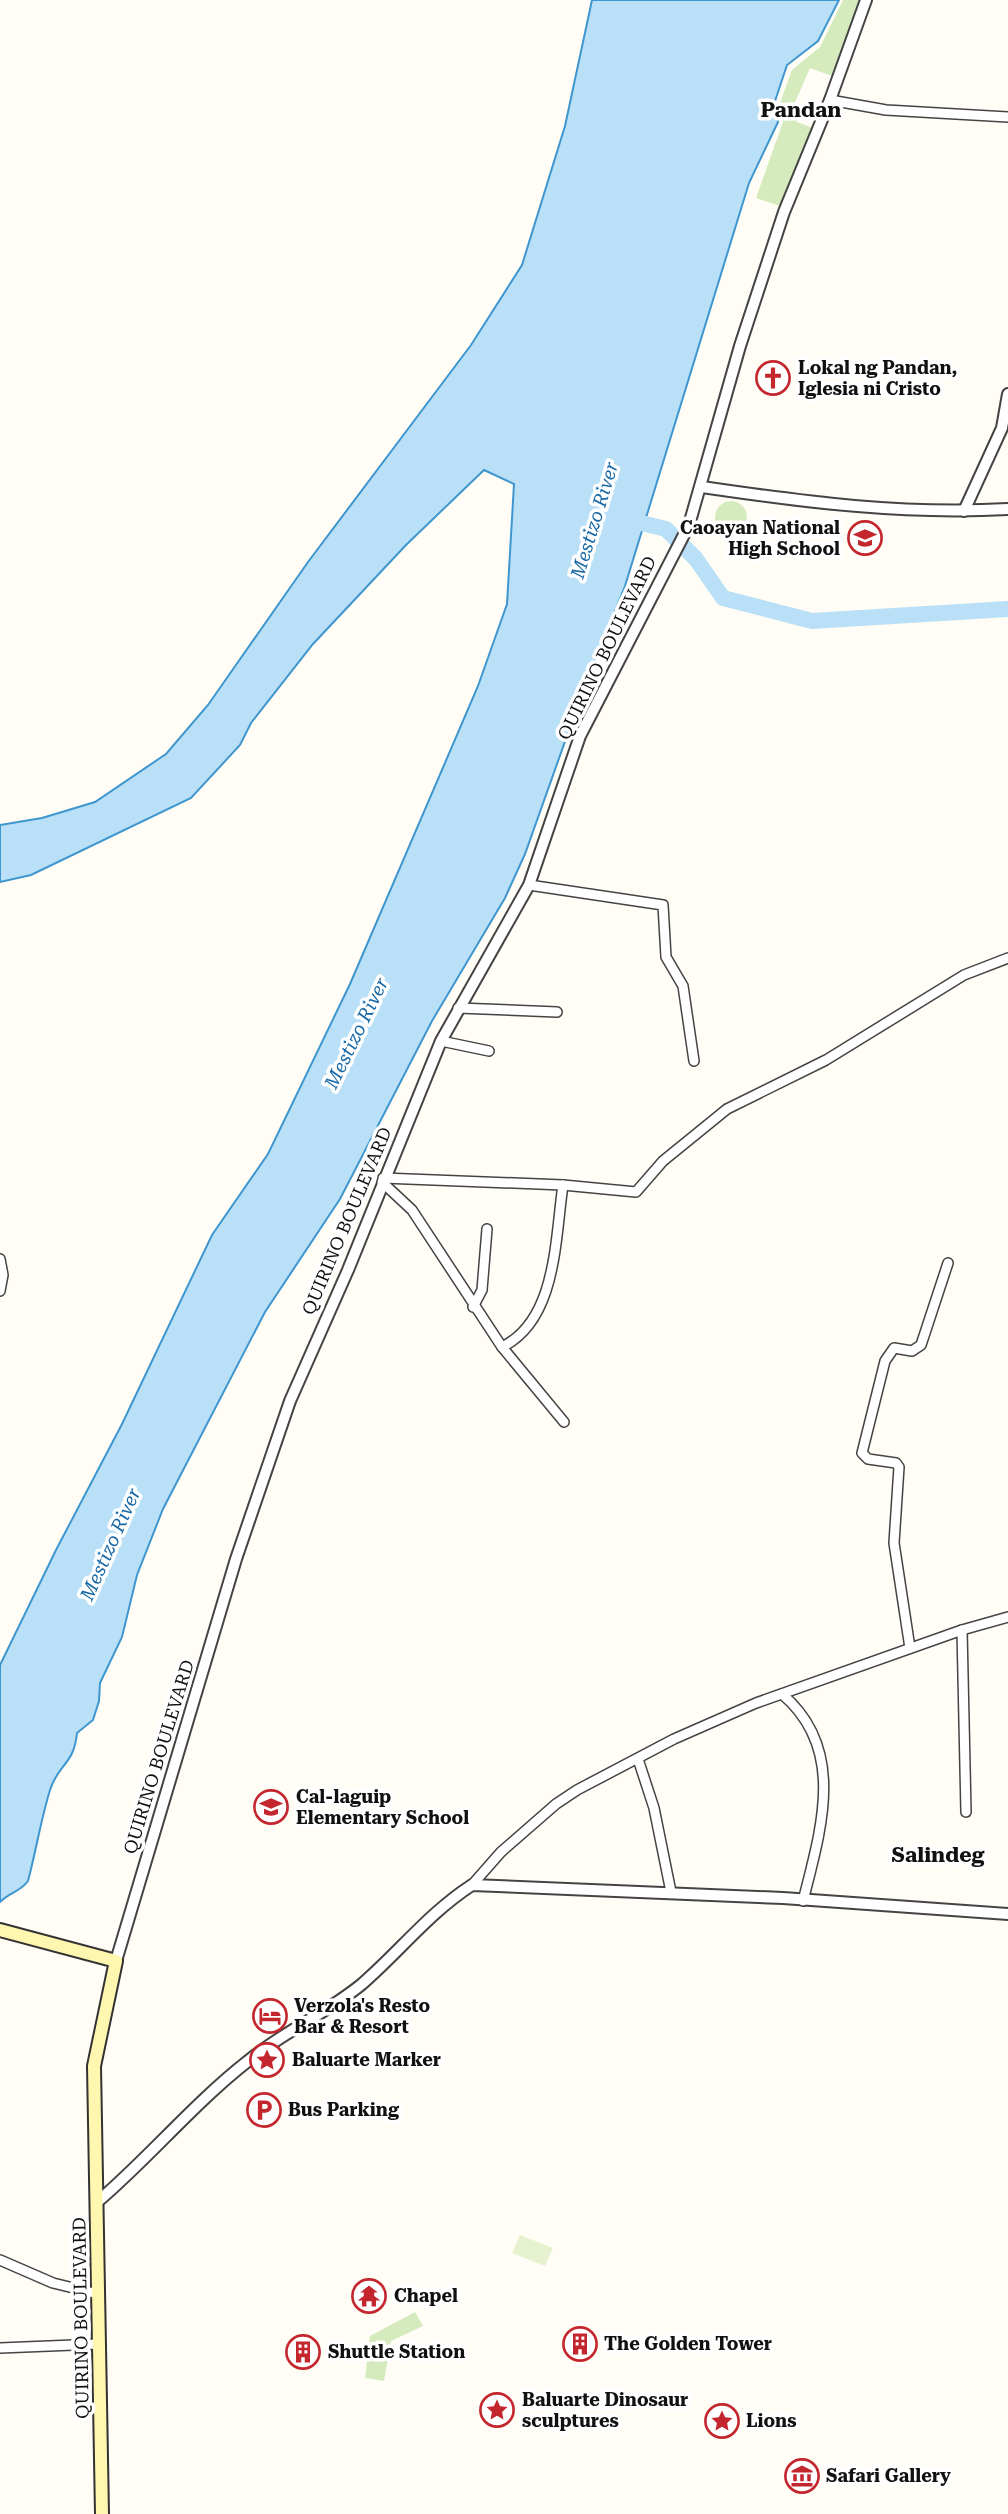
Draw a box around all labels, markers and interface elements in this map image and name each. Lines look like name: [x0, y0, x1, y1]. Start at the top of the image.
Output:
district label: Pandan: [761, 98, 841, 122]
place label: Lokal ng Pandan, Iglesia ni Cristo: [798, 357, 957, 399]
church icon: Lokal ng Pandan, Iglesia ni Cristo: [754, 359, 792, 397]
water label: Mestizo River: [566, 459, 623, 582]
place label: Caoayan National High School: [680, 517, 840, 559]
school or university icon: Caoayan National High School: [846, 519, 884, 557]
street label: QUIRINO BOULEVARD: [553, 552, 660, 743]
water label: Mestizo River: [319, 974, 393, 1093]
street label: QUIRINO BOULEVARD: [297, 1124, 396, 1318]
water label: Mestizo River: [75, 1484, 146, 1605]
street label: QUIRINO BOULEVARD: [119, 1657, 198, 1856]
place label: Cal-laguip Elementary School: [296, 1786, 469, 1828]
school or university icon: Cal-laguip Elementary School: [252, 1788, 290, 1826]
district label: Salindeg: [892, 1843, 984, 1867]
place label: Verzola's Resto Bar & Resort: [294, 1995, 430, 2037]
hotel icon: Verzola's Resto Bar & Resort: [251, 1997, 289, 2035]
place icon: Baluarte Marker: [248, 2041, 286, 2079]
place label: Baluarte Marker: [292, 2049, 441, 2070]
parking icon: Bus Parking: [245, 2091, 283, 2129]
place label: Bus Parking: [288, 2099, 400, 2120]
street label: QUIRINO BOULEVARD: [68, 2217, 93, 2419]
temple icon: Chapel: [350, 2277, 388, 2315]
place label: Chapel: [394, 2285, 458, 2306]
building icon: The Golden Tower: [561, 2325, 599, 2363]
building icon: Shuttle Station: [284, 2333, 322, 2371]
place label: The Golden Tower: [604, 2333, 772, 2354]
place label: Shuttle Station: [328, 2341, 465, 2362]
place label: Baluarte Dinosaur sculptures: [522, 2389, 688, 2431]
place icon: Baluarte Dinosaur sculptures: [478, 2391, 516, 2429]
place icon: Lions: [703, 2402, 741, 2440]
place label: Lions: [746, 2410, 796, 2431]
museum icon: Safari Gallery: [783, 2457, 821, 2495]
place label: Safari Gallery: [826, 2465, 951, 2486]

